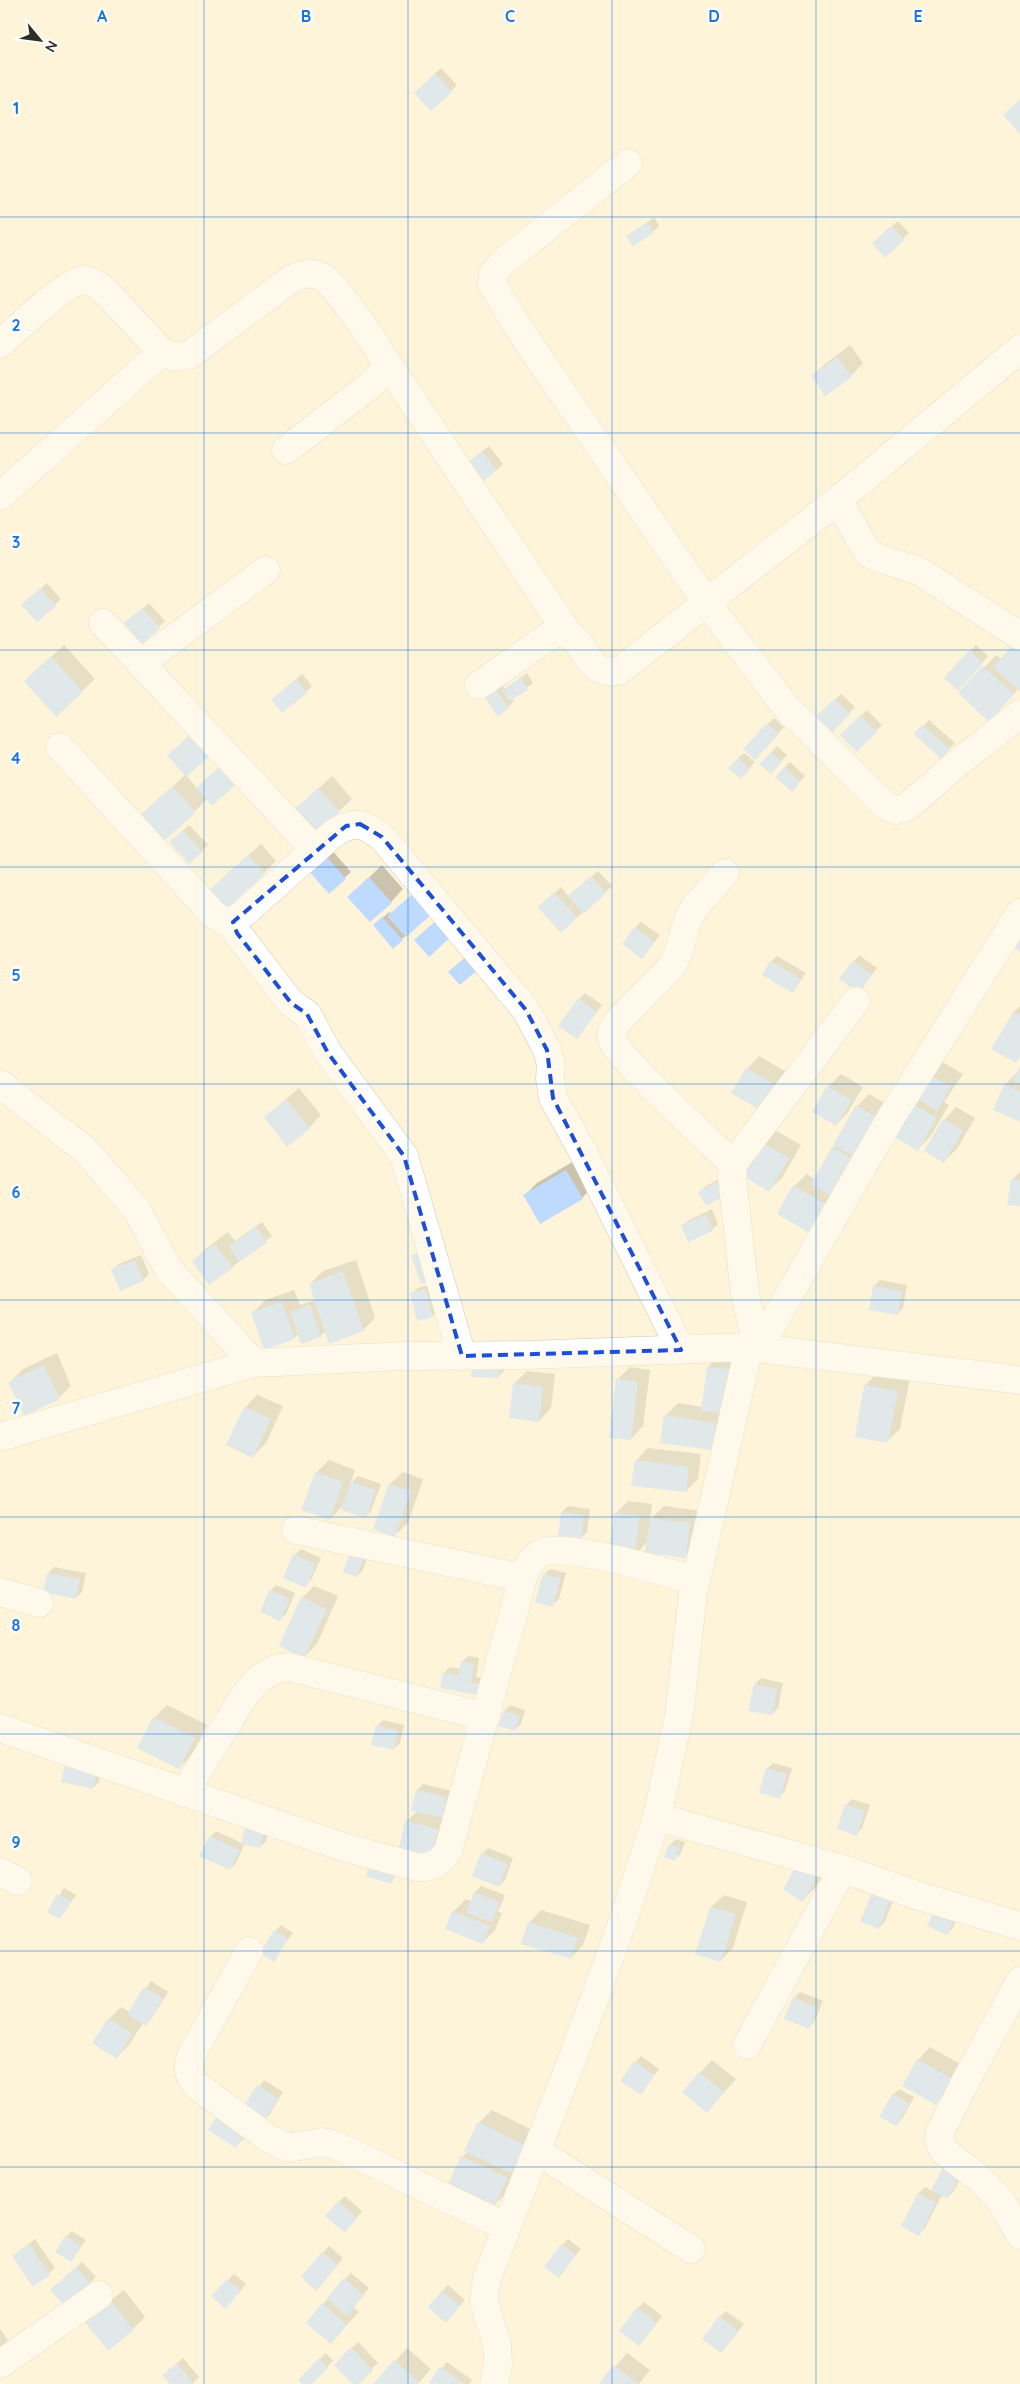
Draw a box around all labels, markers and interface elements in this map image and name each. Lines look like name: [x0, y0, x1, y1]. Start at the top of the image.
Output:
text: A: [97, 6, 108, 26]
text: B: [301, 6, 311, 26]
text: C: [505, 6, 515, 26]
text: D: [708, 6, 720, 26]
text: E: [913, 6, 923, 26]
north arrow: [15, 15, 65, 65]
text: N: [41, 37, 62, 55]
text: 1: [13, 98, 19, 118]
text: 2: [11, 315, 21, 335]
text: 3: [12, 532, 20, 552]
text: 4: [11, 748, 21, 768]
text: 5: [11, 965, 21, 985]
text: 6: [12, 1182, 21, 1202]
text: 7: [12, 1398, 21, 1418]
text: 8: [12, 1615, 21, 1635]
text: 9: [11, 1832, 21, 1852]

